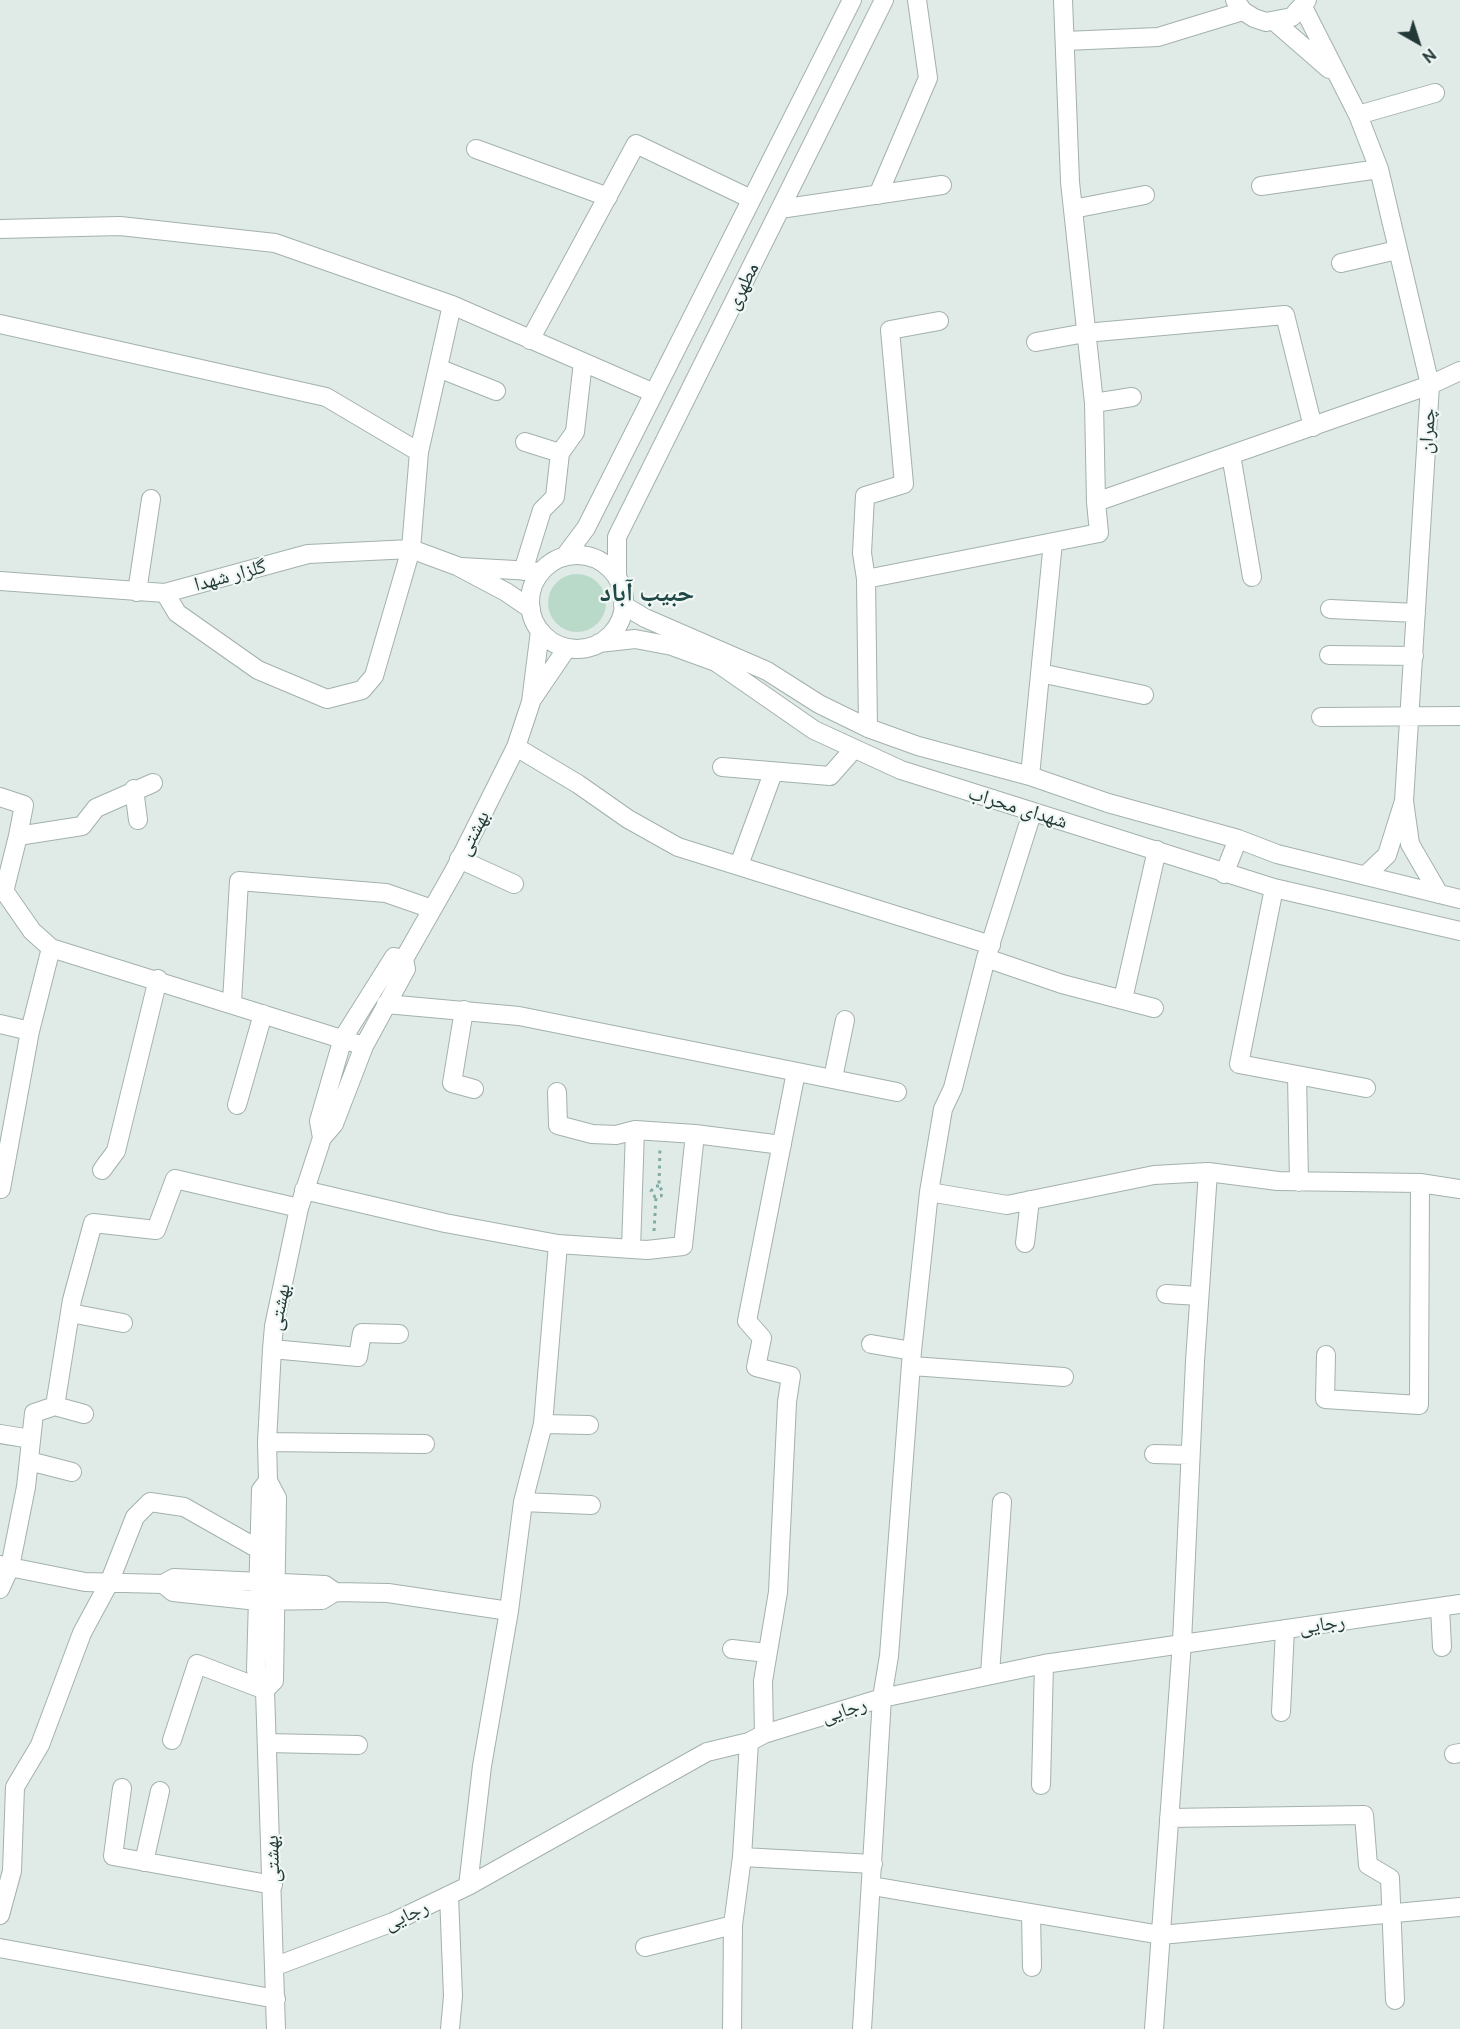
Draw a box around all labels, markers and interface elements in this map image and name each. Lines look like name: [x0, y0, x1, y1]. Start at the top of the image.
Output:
north arrow: [1388, 12, 1448, 72]
text: N: [1419, 45, 1440, 67]
street label: مطهری: [720, 258, 764, 314]
street label: چمران: [1413, 407, 1441, 455]
street label: گلزار شهدا: [191, 554, 269, 596]
district label: حبیب آباد: [600, 576, 694, 608]
street label: شهدای محراب: [965, 781, 1071, 833]
street label: بهشتی: [452, 806, 494, 860]
street label: بهشتی: [263, 1281, 295, 1333]
street label: رجایی: [1298, 1609, 1346, 1639]
street label: رجایی: [818, 1692, 870, 1728]
street label: بهشتی: [259, 1835, 285, 1883]
street label: رجایی: [380, 1895, 432, 1935]

